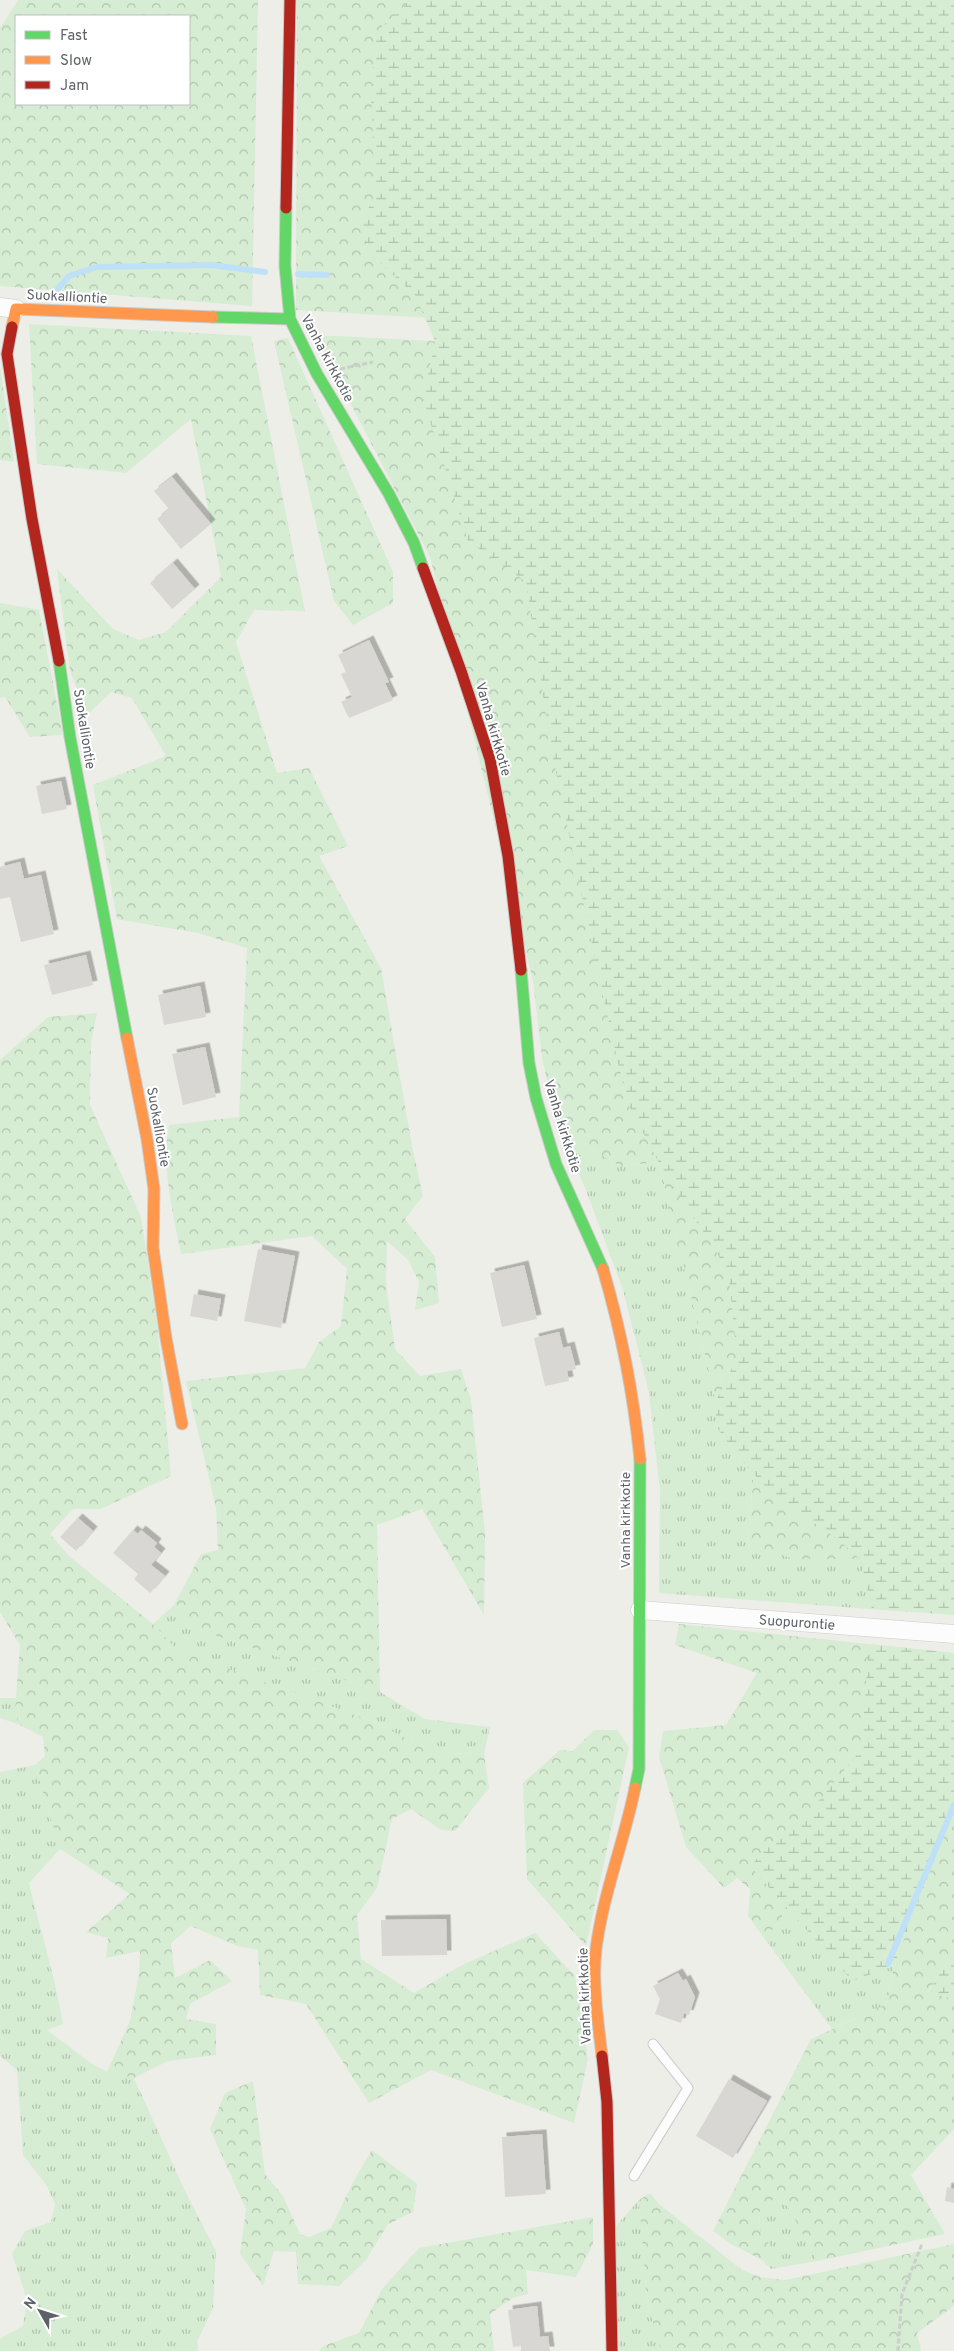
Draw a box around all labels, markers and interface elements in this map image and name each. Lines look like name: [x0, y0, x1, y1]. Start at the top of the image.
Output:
legend: [15, 15, 190, 105]
text: Fast: [60, 27, 88, 46]
text: Slow: [60, 52, 92, 71]
text: Jam: [60, 77, 89, 96]
street label: Suokalliontie: [26, 287, 108, 308]
street label: Vanha kirkkotie: [296, 312, 357, 405]
street label: Vanha kirkkotie: [471, 681, 514, 778]
street label: Suokalliontie: [69, 688, 98, 771]
street label: Vanha kirkkotie: [539, 1078, 584, 1175]
street label: Suokalliontie: [142, 1086, 173, 1169]
street label: Vanha kirkkotie: [618, 1472, 635, 1568]
street label: Suopurontie: [758, 1612, 836, 1635]
street label: Vanha kirkkotie: [575, 1947, 596, 2045]
north arrow: [15, 2286, 65, 2336]
text: N: [21, 2295, 41, 2313]

